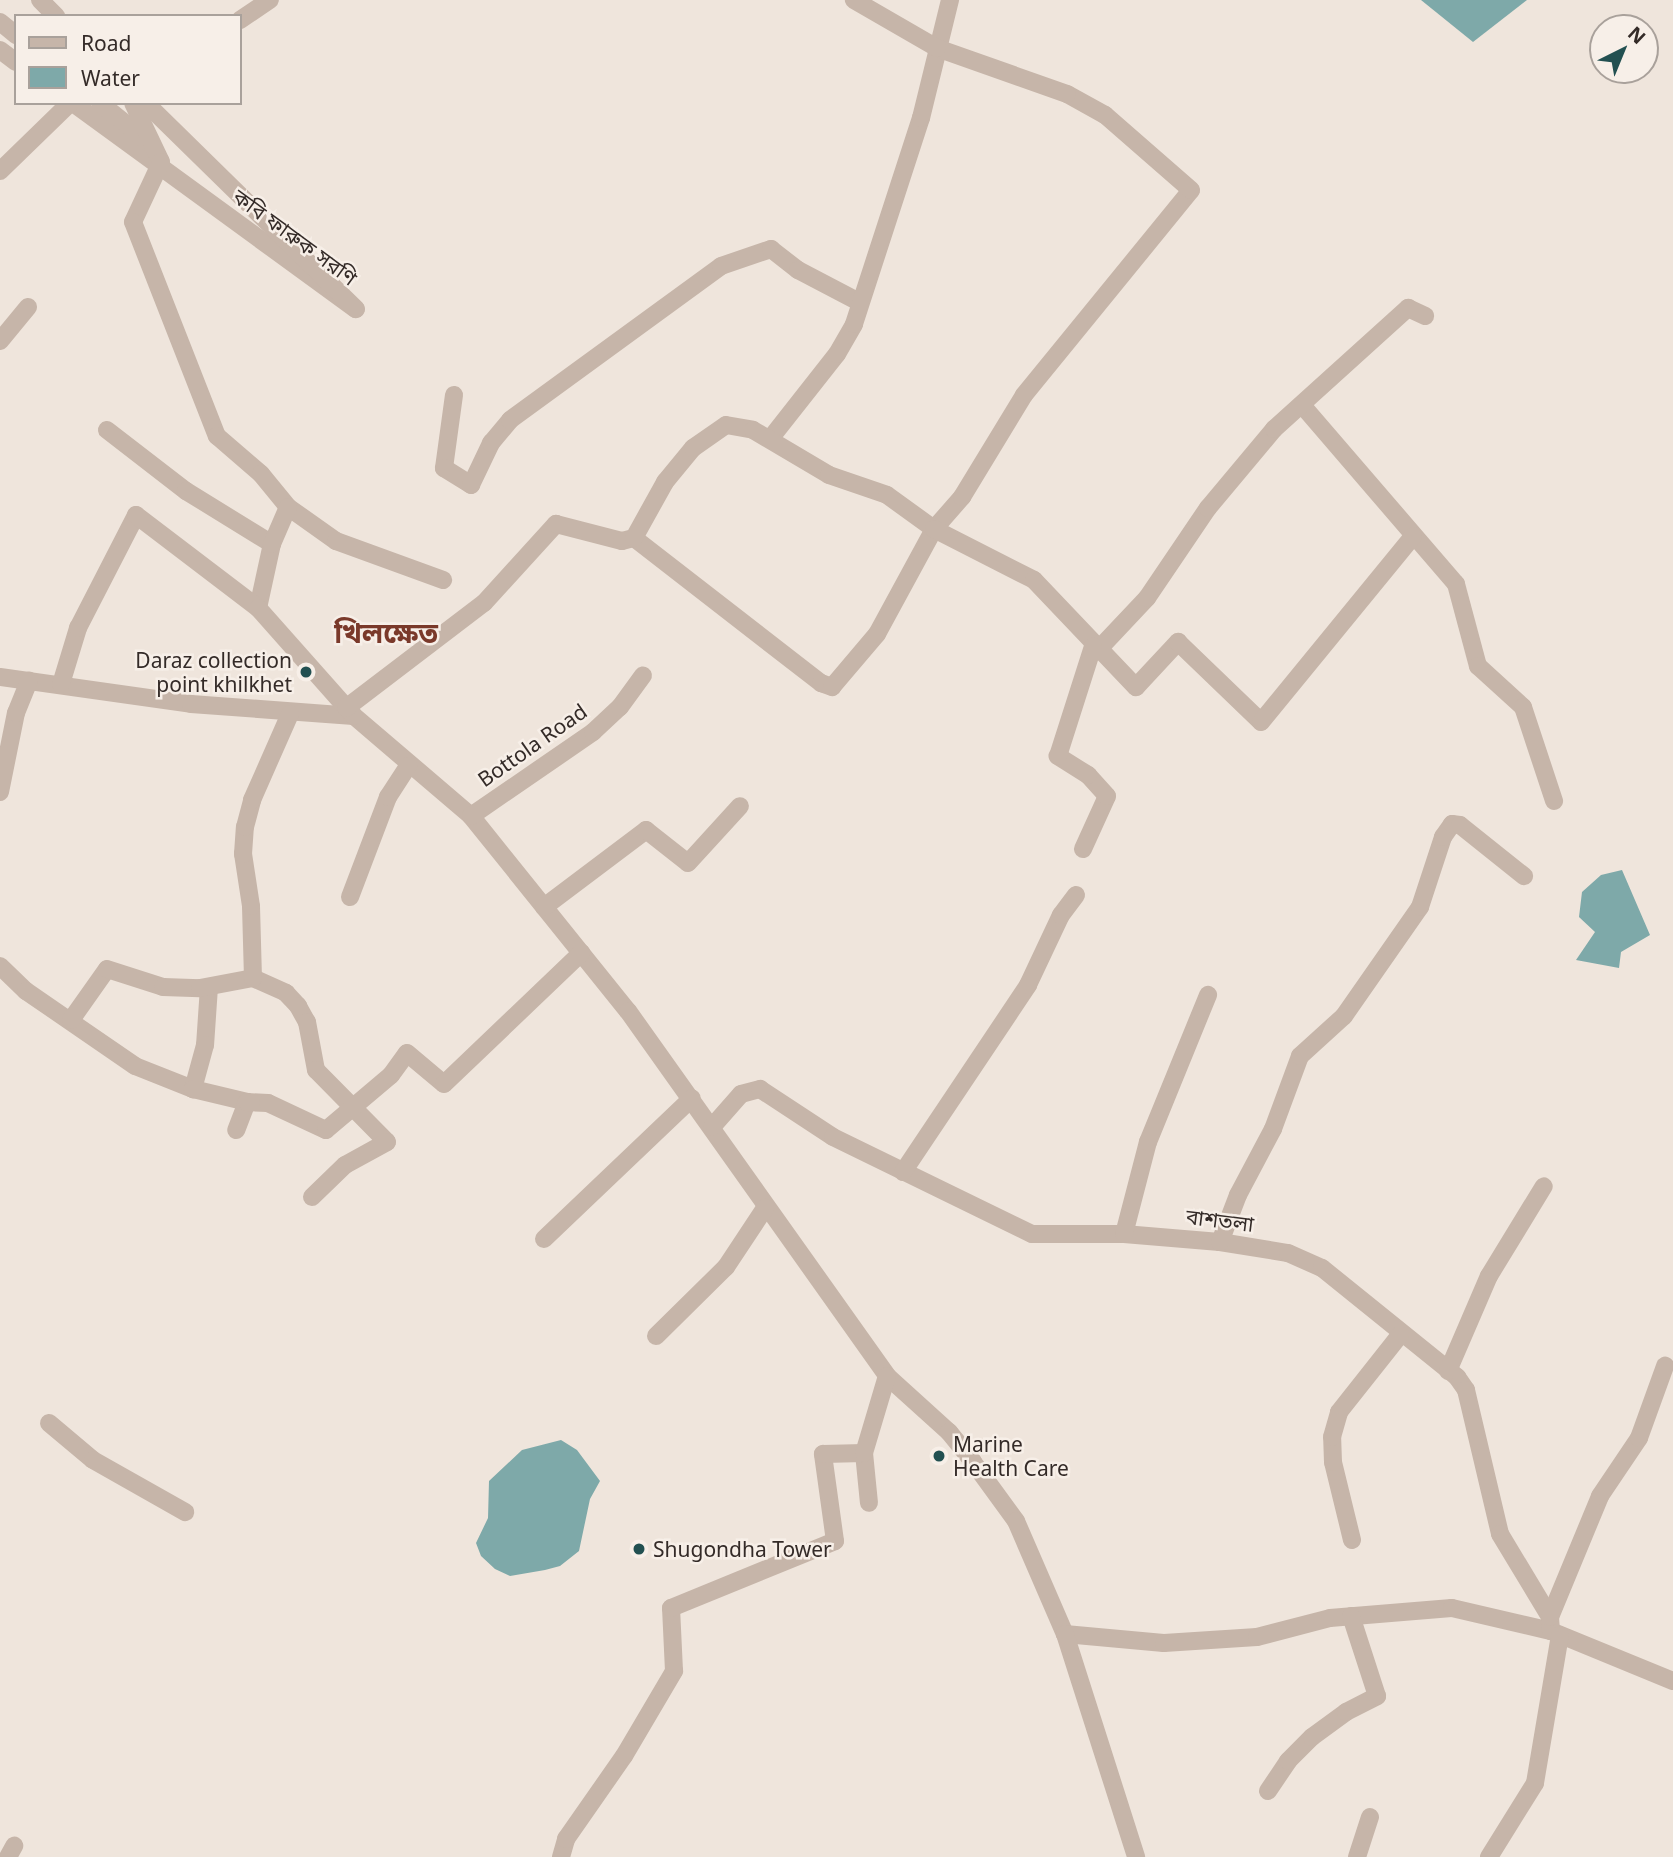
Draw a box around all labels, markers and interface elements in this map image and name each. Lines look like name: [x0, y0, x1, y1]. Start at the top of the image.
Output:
legend: [14, 14, 242, 105]
north arrow: [1589, 14, 1659, 84]
text: N: [1622, 20, 1651, 50]
text: Road: [81, 29, 131, 57]
text: Water: [81, 64, 140, 92]
street label: কবি ফারুক সরণি: [228, 184, 362, 290]
district label: খিলক্ষেত: [334, 615, 438, 649]
place label: Daraz collection point khilkhet: [135, 647, 292, 697]
marker: Daraz collection point khilkhet: [298, 664, 314, 680]
street label: Bottola Road: [473, 698, 591, 792]
street label: বাশতলা: [1185, 1203, 1255, 1237]
place label: Marine Health Care: [953, 1431, 1069, 1481]
marker: Marine Health Care: [931, 1448, 947, 1464]
place label: Shugondha Tower: [653, 1536, 832, 1562]
marker: Shugondha Tower: [631, 1541, 647, 1557]

